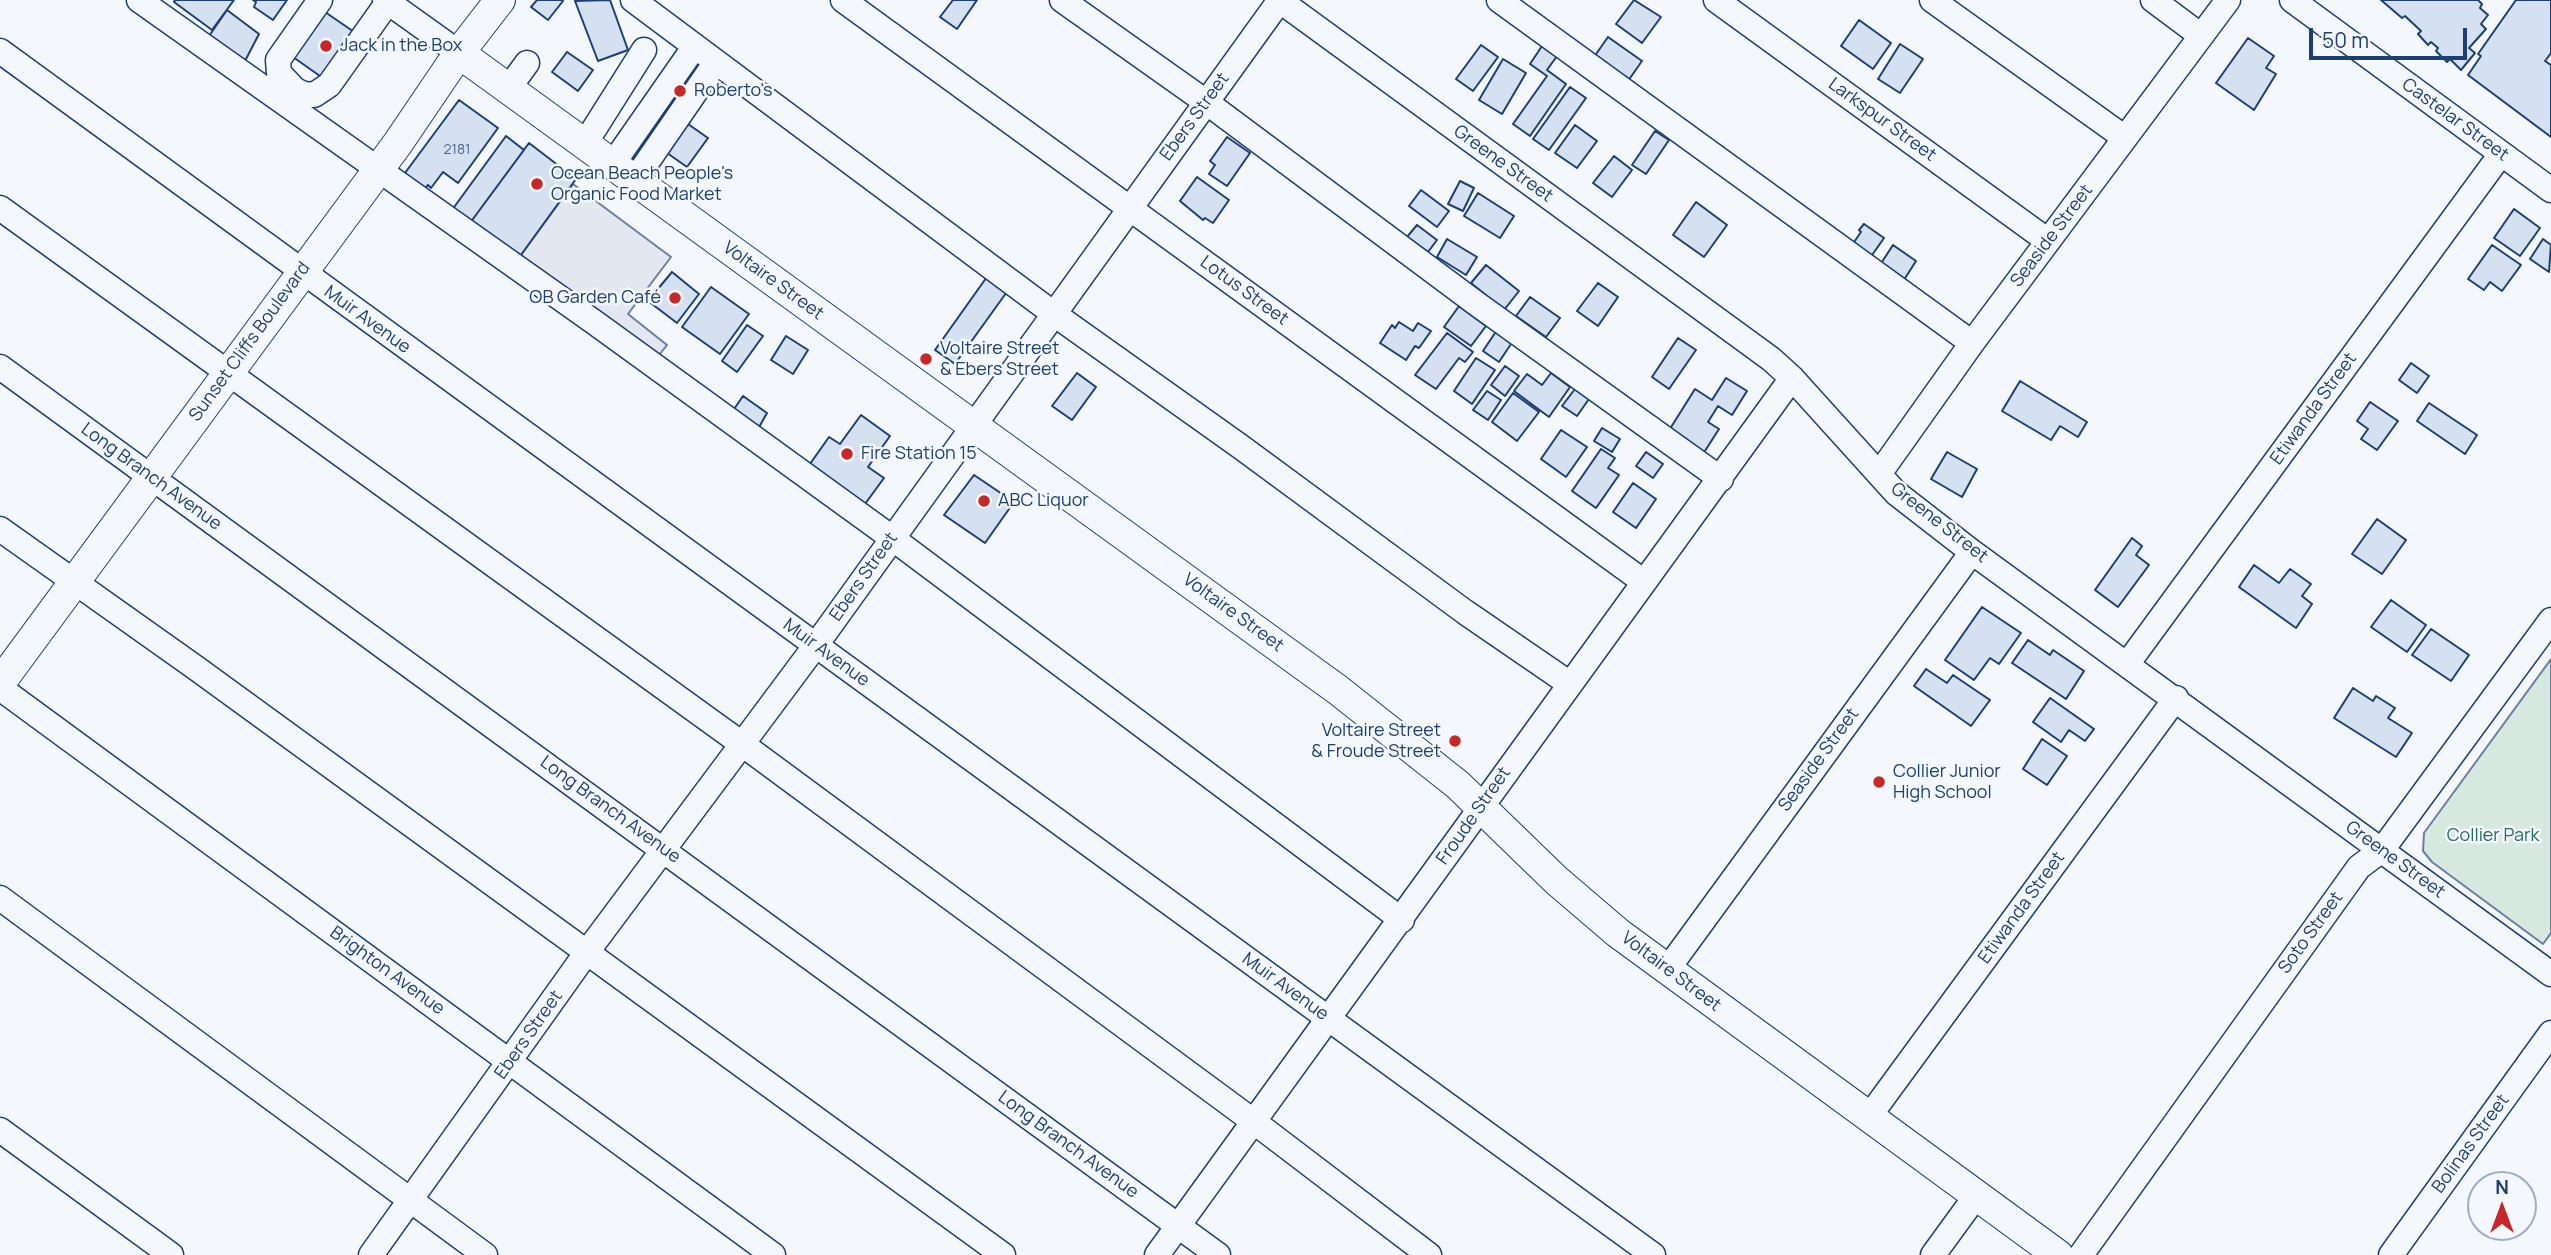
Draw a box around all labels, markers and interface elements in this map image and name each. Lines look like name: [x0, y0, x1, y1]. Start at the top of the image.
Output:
scale bar: [2313, 14, 2470, 58]
text: 50 m: [2322, 26, 2369, 54]
place label: Jack in the Box: [340, 35, 462, 57]
marker: Jack in the Box: [318, 38, 334, 54]
street label: Ebers Street: [1156, 69, 1234, 165]
street label: Larkspur Street: [1824, 74, 1940, 166]
street label: Castelar Street: [2397, 74, 2513, 166]
place label: Roberto's: [694, 80, 772, 102]
marker: Roberto's: [672, 83, 688, 99]
street label: Greene Street: [1449, 121, 1557, 207]
house number: 2181: [443, 142, 471, 158]
place label: Ocean Beach People's Organic Food Market: [551, 163, 733, 206]
marker: Ocean Beach People's Organic Food Market: [529, 176, 545, 192]
street label: Seaside Street: [2006, 180, 2098, 292]
street label: Voltaire Street: [718, 237, 828, 325]
street label: Lotus Street: [1196, 252, 1292, 330]
street label: Sunset Cliffs Boulevard: [185, 258, 315, 426]
street label: Muir Avenue: [319, 281, 415, 359]
place label: OB Garden Café: [529, 287, 661, 309]
marker: OB Garden Café: [667, 290, 683, 306]
place label: Voltaire Street & Ebers Street: [940, 338, 1059, 380]
street label: Etiwanda Street: [2266, 349, 2362, 469]
marker: Voltaire Street & Ebers Street: [918, 351, 934, 367]
street label: Long Branch Avenue: [77, 419, 225, 535]
place label: Fire Station 15: [861, 443, 977, 465]
marker: Fire Station 15: [839, 446, 855, 462]
street label: Greene Street: [1886, 478, 1992, 568]
place label: ABC Liquor: [998, 490, 1089, 512]
marker: ABC Liquor: [976, 493, 992, 509]
street label: Ebers Street: [825, 528, 903, 626]
street label: Voltaire Street: [1178, 569, 1288, 657]
street label: Muir Avenue: [778, 614, 874, 692]
street label: Seaside Street: [1774, 704, 1864, 816]
place label: Voltaire Street & Froude Street: [1311, 720, 1441, 762]
marker: Voltaire Street & Froude Street: [1447, 733, 1463, 749]
street label: Long Branch Avenue: [536, 752, 684, 868]
place label: Collier Junior High School: [1893, 761, 2001, 804]
street label: Froude Street: [1432, 763, 1516, 869]
marker: Collier Junior High School: [1871, 774, 1887, 790]
street label: Greene Street: [2341, 817, 2449, 903]
park label: Collier Park: [2447, 825, 2539, 847]
street label: Etiwanda Street: [1974, 848, 2070, 968]
street label: Soto Street: [2274, 888, 2348, 978]
street label: Brighton Avenue: [325, 922, 449, 1020]
street label: Voltaire Street: [1617, 927, 1725, 1017]
street label: Muir Avenue: [1237, 948, 1333, 1026]
street label: Ebers Street: [490, 986, 568, 1084]
street label: Long Branch Avenue: [994, 1087, 1142, 1203]
street label: Bolinas Street: [2428, 1090, 2514, 1198]
north arrow: [2467, 1171, 2537, 1241]
text: N: [2495, 1174, 2509, 1200]

